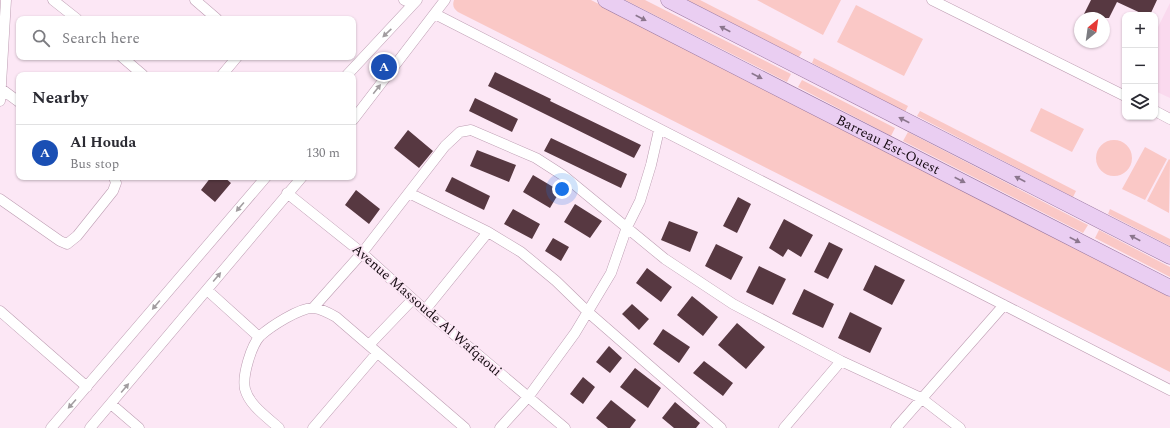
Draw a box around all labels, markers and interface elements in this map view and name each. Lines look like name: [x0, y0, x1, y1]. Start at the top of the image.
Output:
north arrow: [1074, 12, 1110, 48]
map controls: [1122, 12, 1158, 120]
button: +: [1122, 12, 1158, 48]
one-way arrow: [635, 14, 647, 21]
search box: [16, 16, 356, 60]
one-way arrow: [720, 26, 731, 32]
icon: search: [30, 27, 52, 49]
text: Search here: [62, 27, 140, 50]
one-way arrow: [382, 28, 392, 38]
button: −: [1122, 48, 1158, 84]
pin: A: [371, 52, 397, 82]
one-way arrow: [751, 73, 763, 79]
one-way arrow: [373, 84, 382, 95]
button: layers: [1122, 84, 1158, 120]
text: Nearby: [32, 85, 88, 111]
street label: Barreau Est-Ouest: [833, 109, 944, 179]
one-way arrow: [898, 117, 909, 123]
text: Al Houda: [70, 131, 136, 154]
text: A: [40, 143, 50, 163]
text: 130 m: [306, 143, 340, 163]
text: Bus stop: [70, 154, 119, 174]
one-way arrow: [1014, 175, 1025, 182]
one-way arrow: [954, 177, 966, 183]
your location: [552, 179, 572, 199]
one-way arrow: [236, 201, 245, 212]
one-way arrow: [1130, 235, 1141, 241]
one-way arrow: [1070, 237, 1081, 243]
street label: Avenue Massoude Al Wafqaoui: [347, 239, 507, 381]
one-way arrow: [213, 272, 222, 283]
one-way arrow: [151, 300, 160, 311]
one-way arrow: [120, 382, 129, 393]
one-way arrow: [67, 399, 76, 410]

